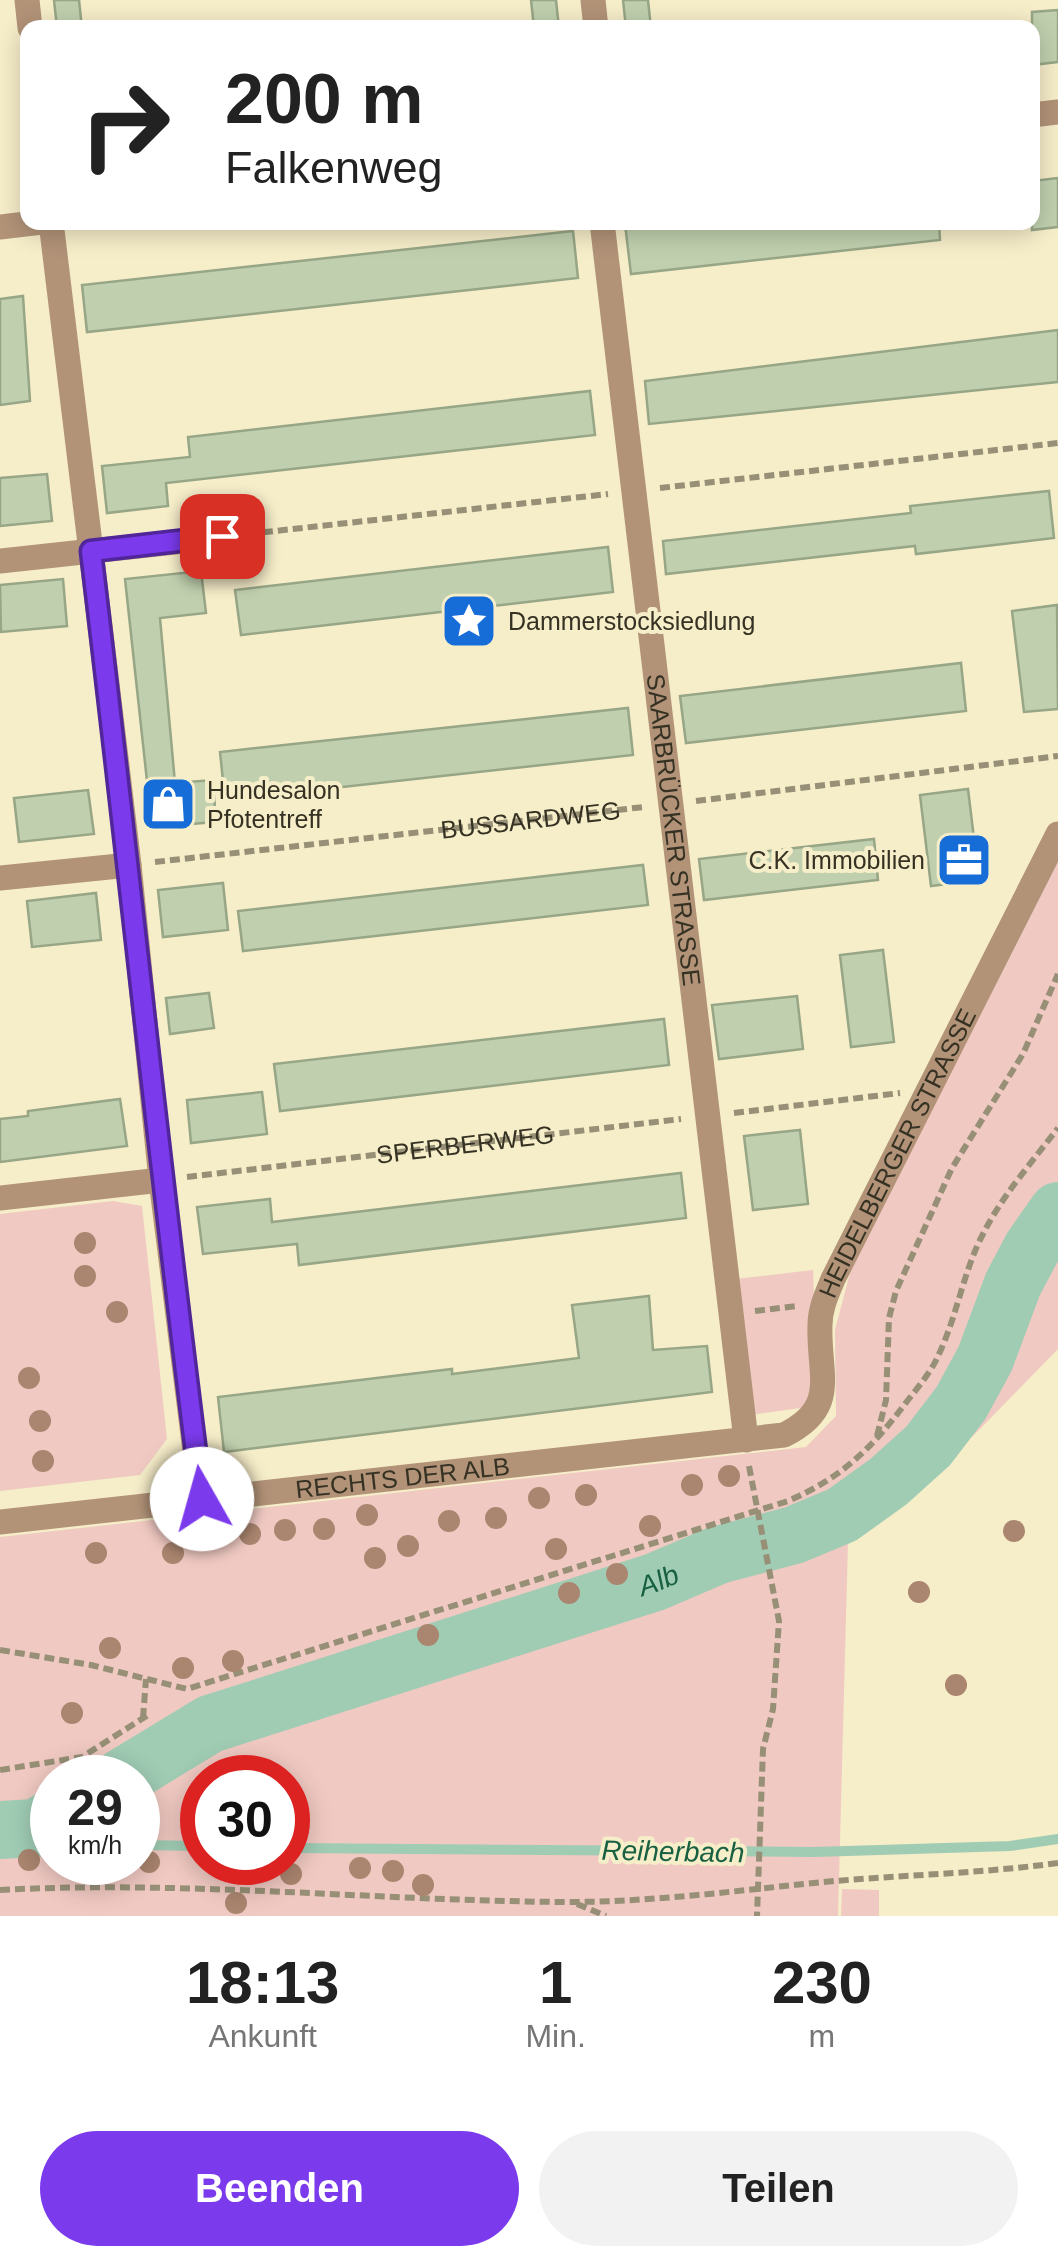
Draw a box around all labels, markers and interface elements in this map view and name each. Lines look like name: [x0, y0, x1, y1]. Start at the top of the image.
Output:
icon: right: [60, 60, 190, 190]
text: 200 m: [225, 60, 423, 138]
text: Falkenweg: [225, 142, 443, 193]
pin: [180, 494, 265, 579]
icon: arrive: [195, 509, 250, 564]
place icon: Dammerstocksiedlung: [439, 591, 499, 651]
place label: Dammerstocksiedlung: [508, 607, 755, 635]
street label: SAARBRÜCKER STRASSE: [642, 672, 706, 987]
shop icon: Hundesalon Pfotentreff: [138, 774, 198, 834]
place label: Hundesalon Pfotentreff: [207, 776, 340, 833]
street label: BUSSARDWEG: [439, 796, 622, 844]
office icon: C.K. Immobilien: [934, 830, 994, 890]
place label: C.K. Immobilien: [749, 846, 925, 874]
street label: HEIDELBERGER STRASSE: [813, 1004, 981, 1302]
street label: SPERBERWEG: [375, 1120, 556, 1169]
position arrow: [150, 1447, 254, 1551]
street label: RECHTS DER ALB: [294, 1452, 511, 1503]
water label: Alb: [633, 1559, 683, 1603]
speed limit sign: 30: [180, 1755, 310, 1885]
text: 29: [67, 1780, 123, 1836]
text: km/h: [68, 1831, 122, 1859]
water label: Reiherbach: [601, 1835, 745, 1868]
text: 18:13: [186, 1949, 339, 2016]
text: 1: [539, 1949, 572, 2016]
text: 230: [772, 1949, 872, 2016]
text: Ankunft: [208, 2018, 317, 2054]
text: Min.: [525, 2018, 586, 2054]
text: m: [809, 2018, 835, 2054]
button: Beenden: [40, 2131, 519, 2246]
button: Teilen: [539, 2131, 1018, 2246]

